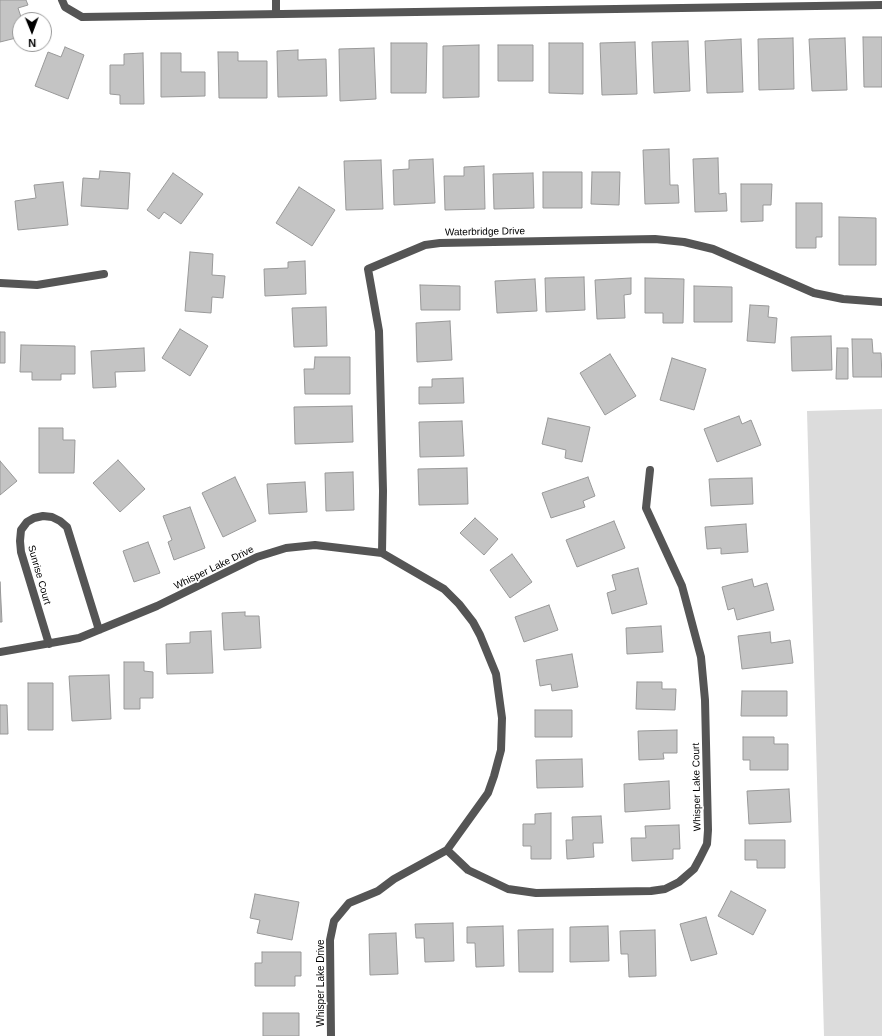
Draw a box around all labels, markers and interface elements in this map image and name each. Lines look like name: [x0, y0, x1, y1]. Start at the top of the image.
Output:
north arrow: [12, 12, 52, 52]
text: N: [28, 37, 36, 49]
street label: Waterbridge Drive: [445, 225, 525, 239]
street label: Whisper Lake Drive: [172, 543, 256, 593]
street label: Sunrise Court: [25, 544, 53, 606]
street label: Whisper Lake Court: [690, 743, 704, 831]
street label: Whisper Lake Drive: [315, 939, 327, 1027]

